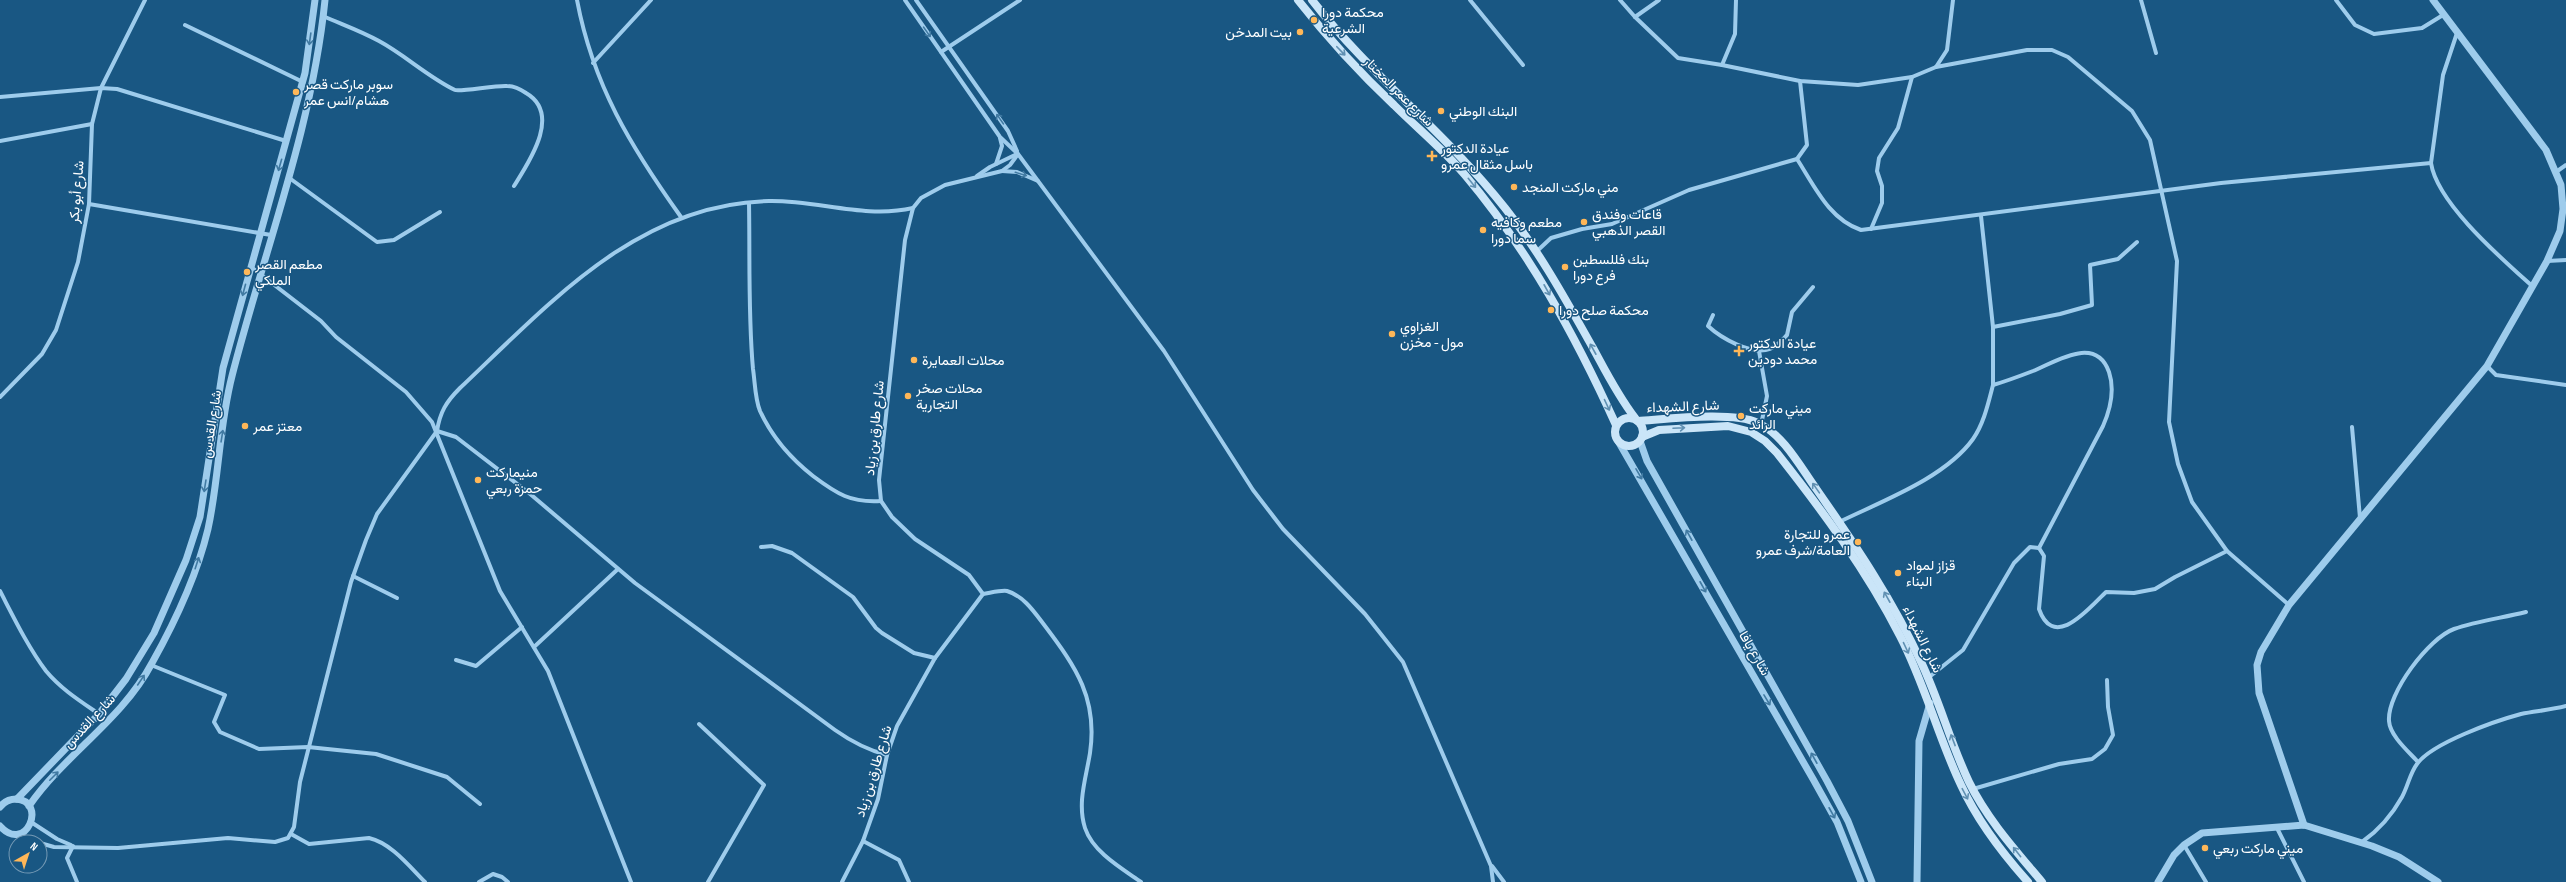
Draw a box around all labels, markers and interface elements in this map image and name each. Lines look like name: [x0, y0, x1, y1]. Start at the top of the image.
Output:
place label: محكمة دورا الشرعية: [1322, 4, 1384, 37]
marker: محكمة دورا الشرعية: [1309, 15, 1319, 25]
place label: بيت المدخن: [1225, 24, 1292, 41]
one-way arrow: [923, 26, 931, 37]
marker: بيت المدخن: [1295, 27, 1305, 37]
one-way arrow: [306, 32, 314, 45]
one-way arrow: [1336, 46, 1346, 56]
street label: شارع عمر المختار: [1358, 52, 1437, 131]
place label: سوبر ماركت قصر هشام/انس عمر: [303, 76, 393, 109]
marker: سوبر ماركت قصر هشام/انس عمر: [291, 87, 301, 97]
place label: البنك الوطني: [1449, 103, 1517, 123]
marker: البنك الوطني: [1436, 106, 1446, 116]
one-way arrow: [996, 114, 1004, 125]
place label: عيادة الدكتور باسل مثقال عمرو: [1440, 140, 1533, 174]
marker: عيادة الدكتور باسل مثقال عمرو: [1426, 150, 1438, 162]
one-way arrow: [276, 158, 283, 171]
street label: شارع أبو بكر: [65, 160, 90, 225]
one-way arrow: [1014, 171, 1027, 178]
one-way arrow: [1468, 178, 1477, 189]
place label: مني ماركت المنجد: [1522, 179, 1619, 199]
marker: مني ماركت المنجد: [1509, 182, 1519, 192]
place label: قاعات وفندق القصر الذهبي: [1592, 206, 1666, 242]
place label: مطعم وكافيه سما دورا: [1491, 214, 1562, 247]
marker: قاعات وفندق القصر الذهبي: [1579, 217, 1589, 227]
marker: مطعم وكافيه سما دورا: [1478, 225, 1488, 235]
place label: بنك فللسطين فرع دورا: [1573, 251, 1649, 286]
place label: مطعم القصر الملكي: [254, 256, 323, 292]
marker: بنك فللسطين فرع دورا: [1560, 262, 1570, 272]
marker: مطعم القصر الملكي: [242, 267, 252, 277]
one-way arrow: [240, 283, 247, 296]
one-way arrow: [1543, 283, 1551, 295]
place label: محكمة صلح دورا: [1559, 302, 1649, 321]
marker: محكمة صلح دورا: [1546, 305, 1556, 315]
place label: الغزاوي مول - مخزن: [1400, 318, 1464, 352]
marker: الغزاوي مول - مخزن: [1387, 329, 1397, 339]
place label: عيادة الدكتور محمد دودين: [1747, 335, 1817, 368]
one-way arrow: [1588, 343, 1596, 355]
marker: عيادة الدكتور محمد دودين: [1733, 345, 1745, 357]
place label: محلات العمايرة: [922, 352, 1005, 369]
marker: محلات العمايرة: [909, 355, 919, 365]
street label: شارع طارق بن زياد: [861, 380, 890, 477]
place label: محلات صخر التجارية: [915, 380, 983, 413]
street label: شارع القدس: [198, 389, 227, 460]
marker: محلات صخر التجارية: [903, 391, 913, 401]
street label: شارع الشهداء: [1646, 397, 1720, 418]
one-way arrow: [1604, 398, 1611, 410]
place label: ميني ماركت الرائد: [1749, 400, 1811, 433]
marker: ميني ماركت الرائد: [1736, 411, 1746, 421]
place label: معتز عمر: [252, 418, 302, 435]
marker: معتز عمر: [240, 421, 250, 431]
one-way arrow: [1672, 424, 1685, 431]
one-way arrow: [218, 430, 226, 443]
place label: منيماركت حمزة ربعي: [486, 464, 542, 500]
one-way arrow: [1635, 468, 1643, 480]
marker: منيماركت حمزة ربعي: [473, 475, 483, 485]
one-way arrow: [201, 479, 209, 492]
one-way arrow: [1812, 483, 1820, 494]
place label: عمرو للتجارة العامة/شرف عمرو: [1756, 526, 1850, 559]
one-way arrow: [1684, 529, 1692, 541]
marker: عمرو للتجارة العامة/شرف عمرو: [1853, 537, 1863, 547]
one-way arrow: [194, 557, 201, 570]
place label: قزاز لمواد البناء: [1906, 557, 1955, 590]
marker: قزاز لمواد البناء: [1893, 568, 1903, 578]
one-way arrow: [1699, 581, 1707, 593]
one-way arrow: [1883, 591, 1891, 603]
street label: شارع الشهداء: [1897, 603, 1946, 677]
street label: شارع يافا: [1733, 628, 1774, 679]
one-way arrow: [1903, 641, 1910, 653]
one-way arrow: [137, 675, 145, 686]
street label: شارع القدس: [60, 690, 120, 754]
one-way arrow: [1763, 694, 1771, 706]
street label: شارع طارق بن زياد: [851, 723, 897, 820]
one-way arrow: [1949, 734, 1957, 746]
one-way arrow: [1810, 752, 1818, 764]
one-way arrow: [49, 771, 59, 781]
one-way arrow: [1962, 788, 1969, 800]
one-way arrow: [1828, 807, 1836, 819]
north arrow: [8, 834, 48, 874]
text: N: [28, 840, 40, 854]
place label: ميني ماركت ربعي: [2213, 840, 2303, 860]
marker: ميني ماركت ربعي: [2200, 843, 2210, 853]
one-way arrow: [2013, 847, 2021, 858]

